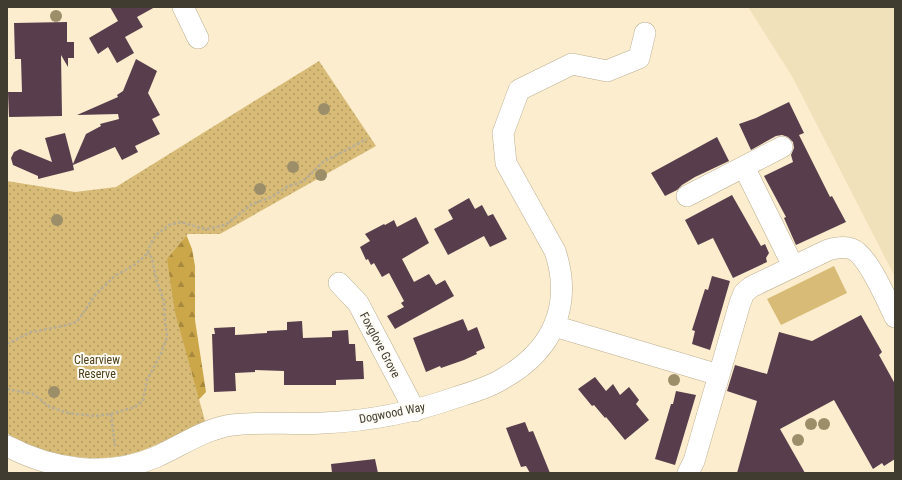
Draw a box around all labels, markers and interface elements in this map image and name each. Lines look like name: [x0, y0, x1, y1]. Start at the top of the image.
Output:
street label: Foxglove Grove: [357, 310, 403, 380]
park label: Clearview Reserve: [74, 353, 120, 381]
street label: Dogwood Way: [358, 400, 426, 426]

